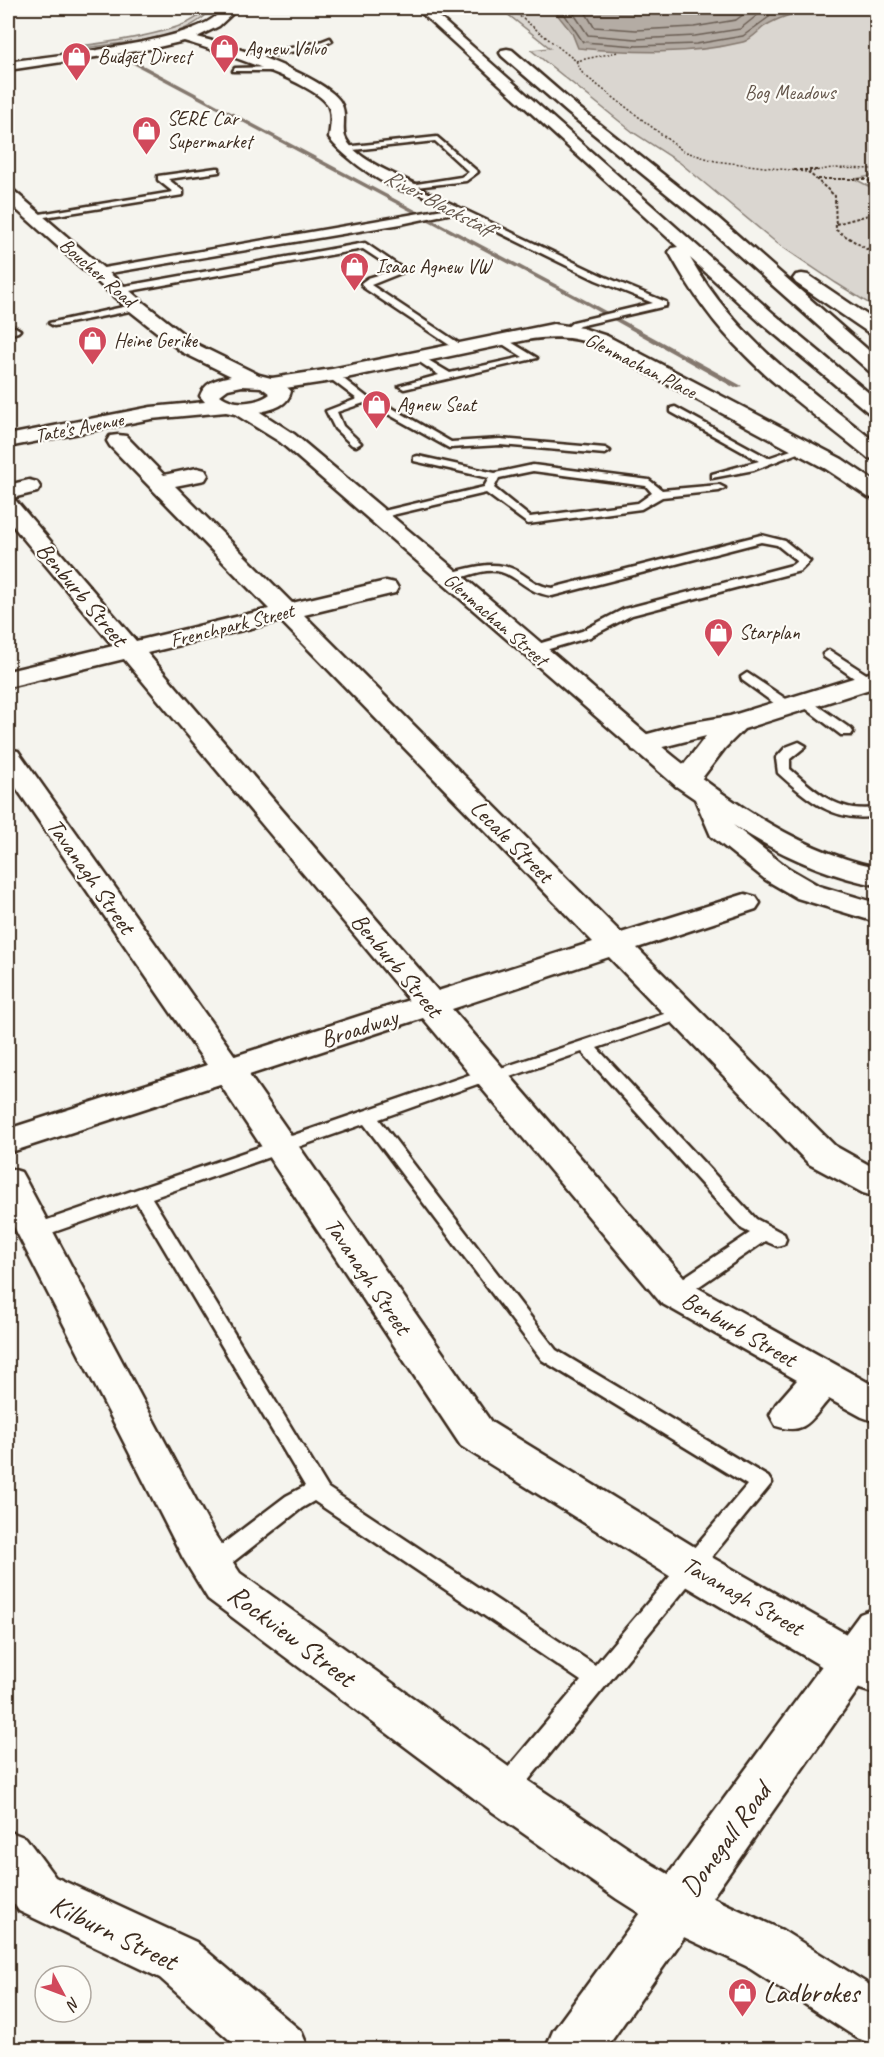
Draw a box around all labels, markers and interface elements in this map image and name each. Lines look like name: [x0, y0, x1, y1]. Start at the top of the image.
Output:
shop icon: Agnew Volvo: [208, 32, 240, 74]
place label: Agnew Volvo: [245, 36, 327, 61]
shop icon: Budget Direct: [61, 40, 93, 82]
place label: Budget Direct: [98, 44, 195, 69]
park label: Bog Meadows: [745, 80, 837, 105]
place label: SERE Car Supermarket: [167, 106, 255, 154]
shop icon: SERE Car Supermarket: [130, 114, 162, 156]
water label: River Blackstaff: [379, 163, 505, 247]
street label: Boucher Road: [54, 232, 143, 314]
shop icon: Isaac Agnew VW: [339, 250, 371, 292]
place label: Isaac Agnew VW: [376, 254, 494, 279]
shop icon: Heine Gerike: [77, 324, 109, 366]
street label: Glenmachan Place: [581, 327, 702, 405]
place label: Heine Gerike: [114, 328, 199, 353]
shop icon: Agnew Seat: [360, 388, 392, 430]
place label: Agnew Seat: [397, 392, 478, 417]
street label: Tate's Avenue: [33, 406, 127, 448]
street label: Benburb Street: [30, 536, 136, 654]
street label: Glenmachan Street: [438, 567, 555, 674]
street label: Frenchpark Street: [168, 597, 299, 653]
shop icon: Starplan: [702, 616, 734, 658]
place label: Starplan: [739, 620, 801, 645]
street label: Lecale Street: [464, 793, 561, 890]
street label: Tavanagh Street: [40, 812, 143, 941]
street label: Benburb Street: [345, 907, 451, 1025]
street label: Broadway: [317, 1001, 403, 1054]
street label: Tavanagh Street: [318, 1212, 419, 1342]
street label: Benburb Street: [676, 1284, 803, 1375]
street label: Tavanagh Street: [677, 1549, 810, 1644]
street label: Rockview Street: [221, 1576, 364, 1696]
street label: Donegall Road: [672, 1772, 781, 1903]
street label: Kilburn Street: [45, 1887, 185, 1979]
north arrow: [33, 1964, 93, 2024]
place label: Ladbrokes: [763, 1975, 862, 2010]
shop icon: Ladbrokes: [726, 1976, 758, 2018]
text: N: [61, 1993, 84, 2016]

